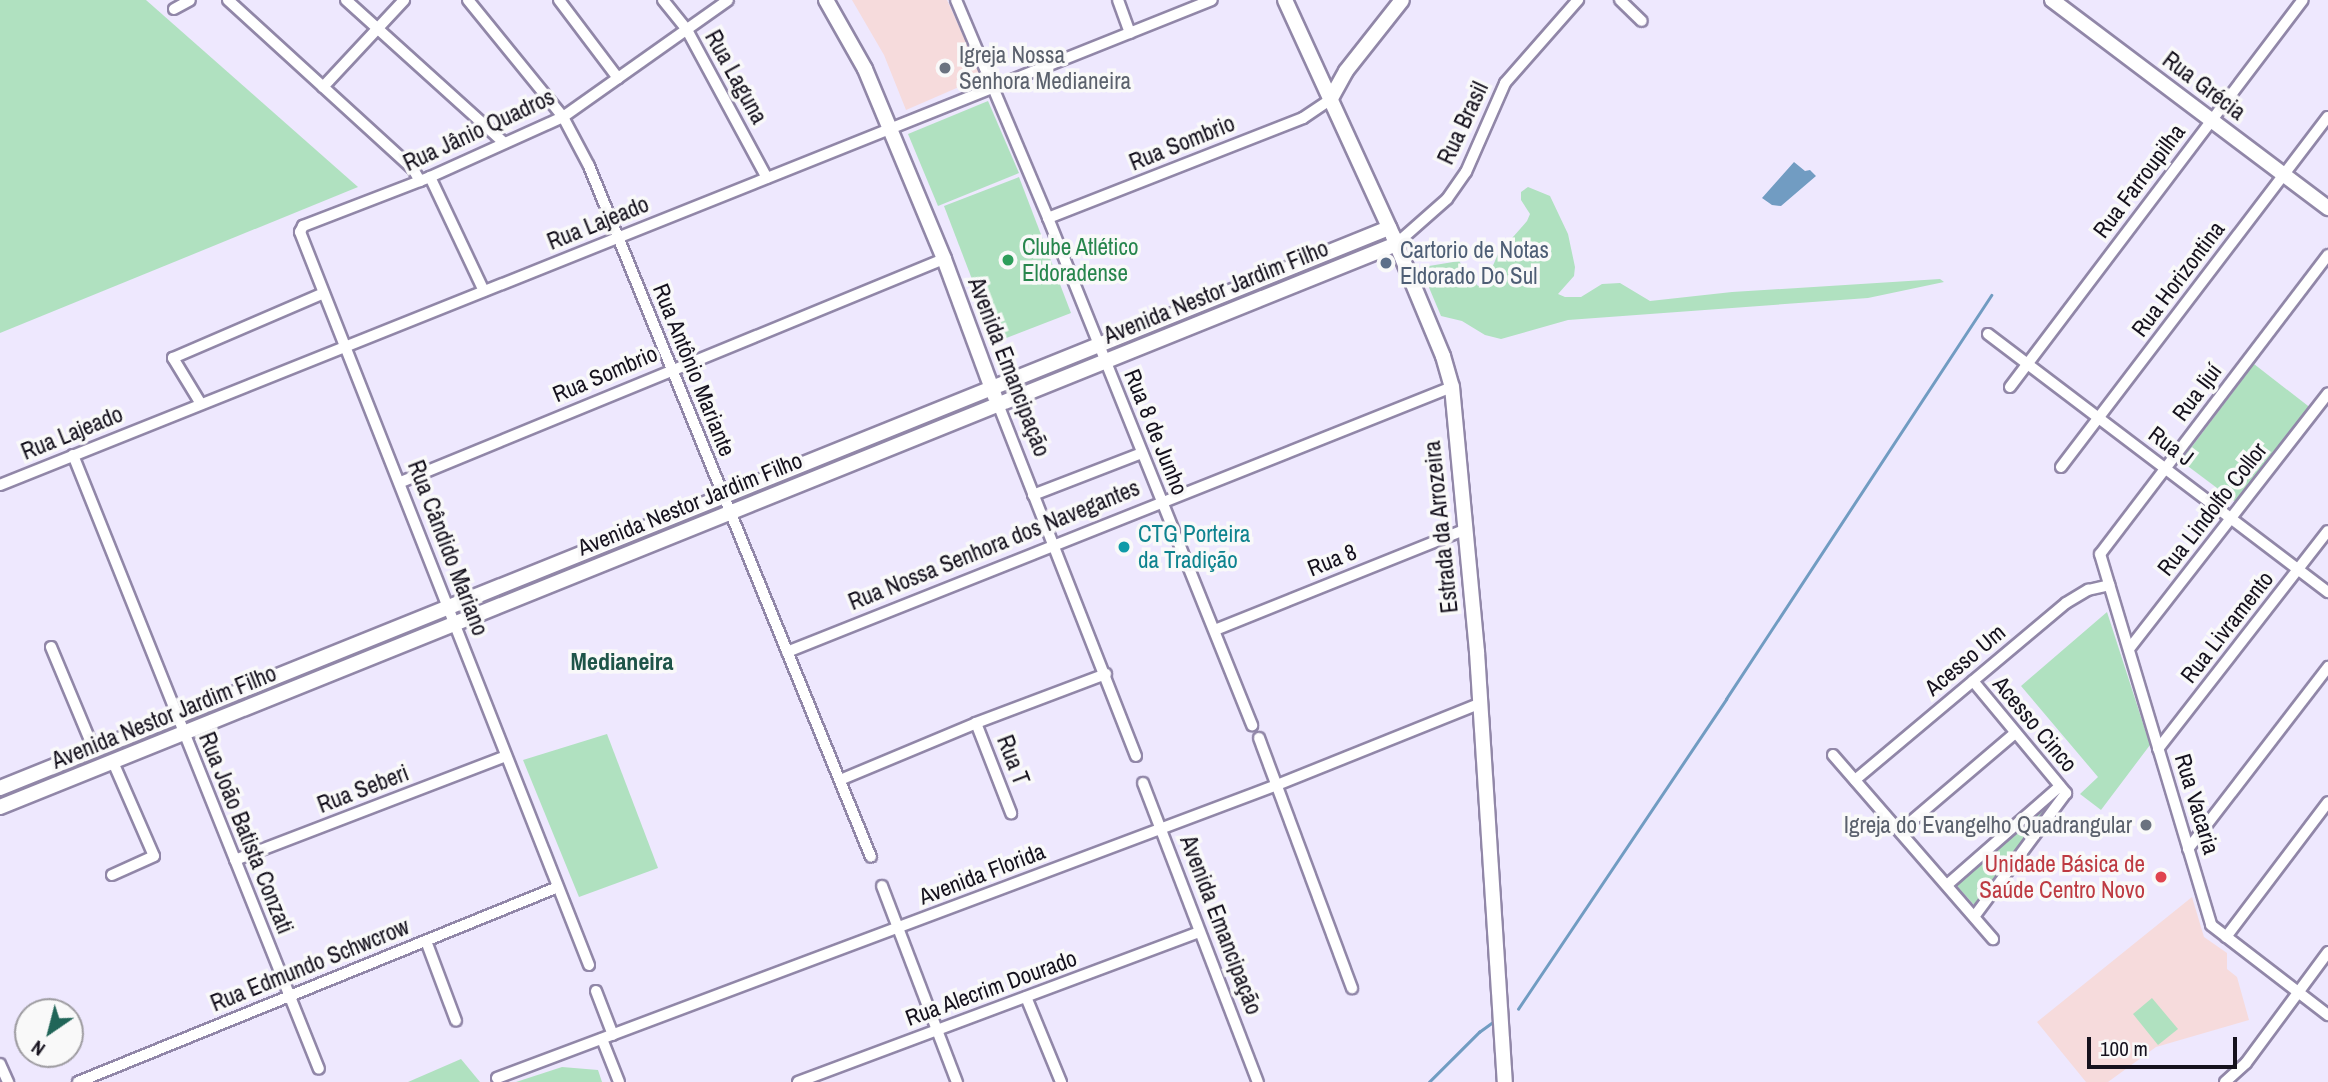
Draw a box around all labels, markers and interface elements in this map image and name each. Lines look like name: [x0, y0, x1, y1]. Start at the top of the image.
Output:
street label: Rua Laguna: [699, 25, 773, 129]
place label: Igreja Nossa Senhora Medianeira: [959, 41, 1131, 95]
street label: Rua Grécia: [2157, 46, 2251, 126]
marker: Igreja Nossa Senhora Medianeira: [937, 60, 953, 76]
street label: Rua Brasil: [1432, 77, 1494, 169]
street label: Rua Jânio Quadros: [399, 83, 559, 177]
street label: Rua Sombrio: [1125, 109, 1239, 177]
street label: Rua Farroupilha: [2087, 119, 2191, 243]
street label: Rua Lajeado: [543, 190, 653, 256]
street label: Rua Horizontina: [2126, 216, 2230, 342]
place label: Clube Atlético Eldoradense: [1022, 233, 1139, 287]
street label: Avenida Nestor Jardim Filho: [1100, 234, 1332, 350]
place label: Cartorio de Notas Eldorado Do Sul: [1400, 236, 1549, 290]
marker: Clube Atlético Eldoradense: [1000, 252, 1016, 268]
marker: Cartorio de Notas Eldorado Do Sul: [1378, 255, 1394, 271]
street label: Avenida Emancipação: [962, 274, 1056, 460]
street label: Rua Antônio Mariante: [647, 279, 741, 461]
street label: Rua Sombrio: [548, 340, 662, 408]
street label: Rua Ijuí: [2166, 358, 2228, 426]
street label: Rua 8 de Junho: [1118, 365, 1194, 499]
street label: Rua Lajeado: [17, 400, 127, 466]
street label: Rua J: [2143, 420, 2199, 472]
street label: Rua Lindolfo Collor: [2151, 437, 2273, 581]
street label: Estrada da Arrozeira: [1418, 439, 1464, 615]
street label: Avenida Nestor Jardim Filho: [574, 446, 806, 562]
street label: Rua Cândido Mariano: [402, 456, 494, 640]
street label: Rua Nossa Senhora dos Navegantes: [844, 474, 1144, 616]
place label: CTG Porteira da Tradição: [1138, 520, 1250, 574]
street label: Rua 8: [1304, 538, 1360, 582]
marker: CTG Porteira da Tradição: [1116, 539, 1132, 555]
street label: Rua Livramento: [2175, 566, 2279, 688]
street label: Acesso Um: [1919, 618, 2011, 702]
district label: Medianeira: [571, 648, 673, 676]
street label: Avenida Nestor Jardim Filho: [48, 659, 280, 775]
street label: Acesso Cinco: [1987, 671, 2083, 777]
street label: Rua João Batista Conzati: [193, 728, 299, 938]
street label: Rua T: [991, 731, 1035, 789]
street label: Rua Vacaria: [2169, 750, 2225, 858]
street label: Rua Seberi: [314, 759, 412, 819]
place label: Igreja do Evangelho Quadrangular: [1844, 811, 2132, 839]
marker: Igreja do Evangelho Quadrangular: [2138, 817, 2154, 833]
street label: Avenida Emancipação: [1174, 832, 1268, 1018]
street label: Avenida Florida: [915, 837, 1049, 911]
place label: Unidade Básica de Saúde Centro Novo: [1979, 850, 2145, 904]
marker: Unidade Básica de Saúde Centro Novo: [2151, 867, 2171, 887]
street label: Rua Edmundo Schwcrow: [207, 913, 413, 1017]
street label: Rua Alecrim Dourado: [901, 944, 1081, 1032]
north arrow: [14, 998, 84, 1068]
scale bar: [2090, 1023, 2240, 1066]
text: 100 m: [2100, 1034, 2148, 1063]
text: N: [26, 1035, 50, 1062]

